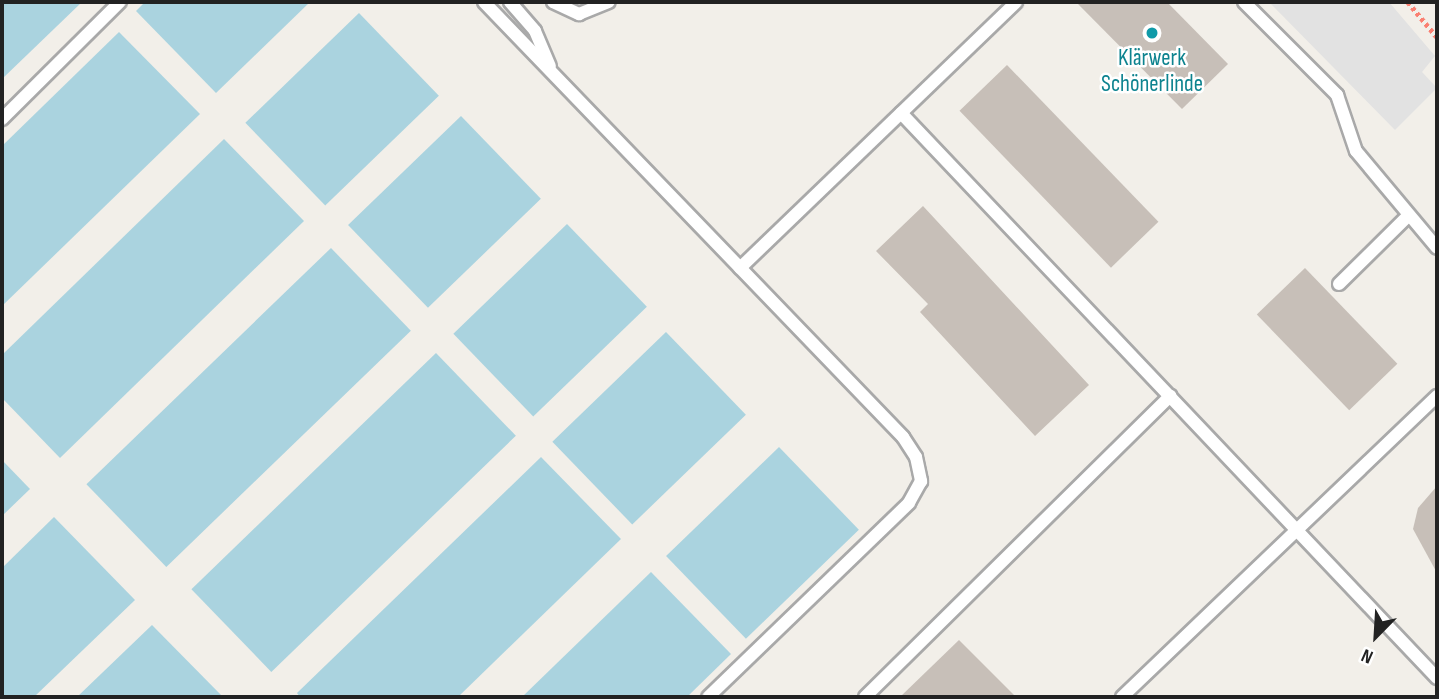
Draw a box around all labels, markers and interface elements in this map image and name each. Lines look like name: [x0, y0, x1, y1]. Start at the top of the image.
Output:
marker: Klärwerk Schönerlinde: [1144, 25, 1160, 41]
place label: Klärwerk Schönerlinde: [1101, 44, 1203, 98]
north arrow: [1341, 601, 1411, 671]
text: N: [1358, 643, 1377, 668]

